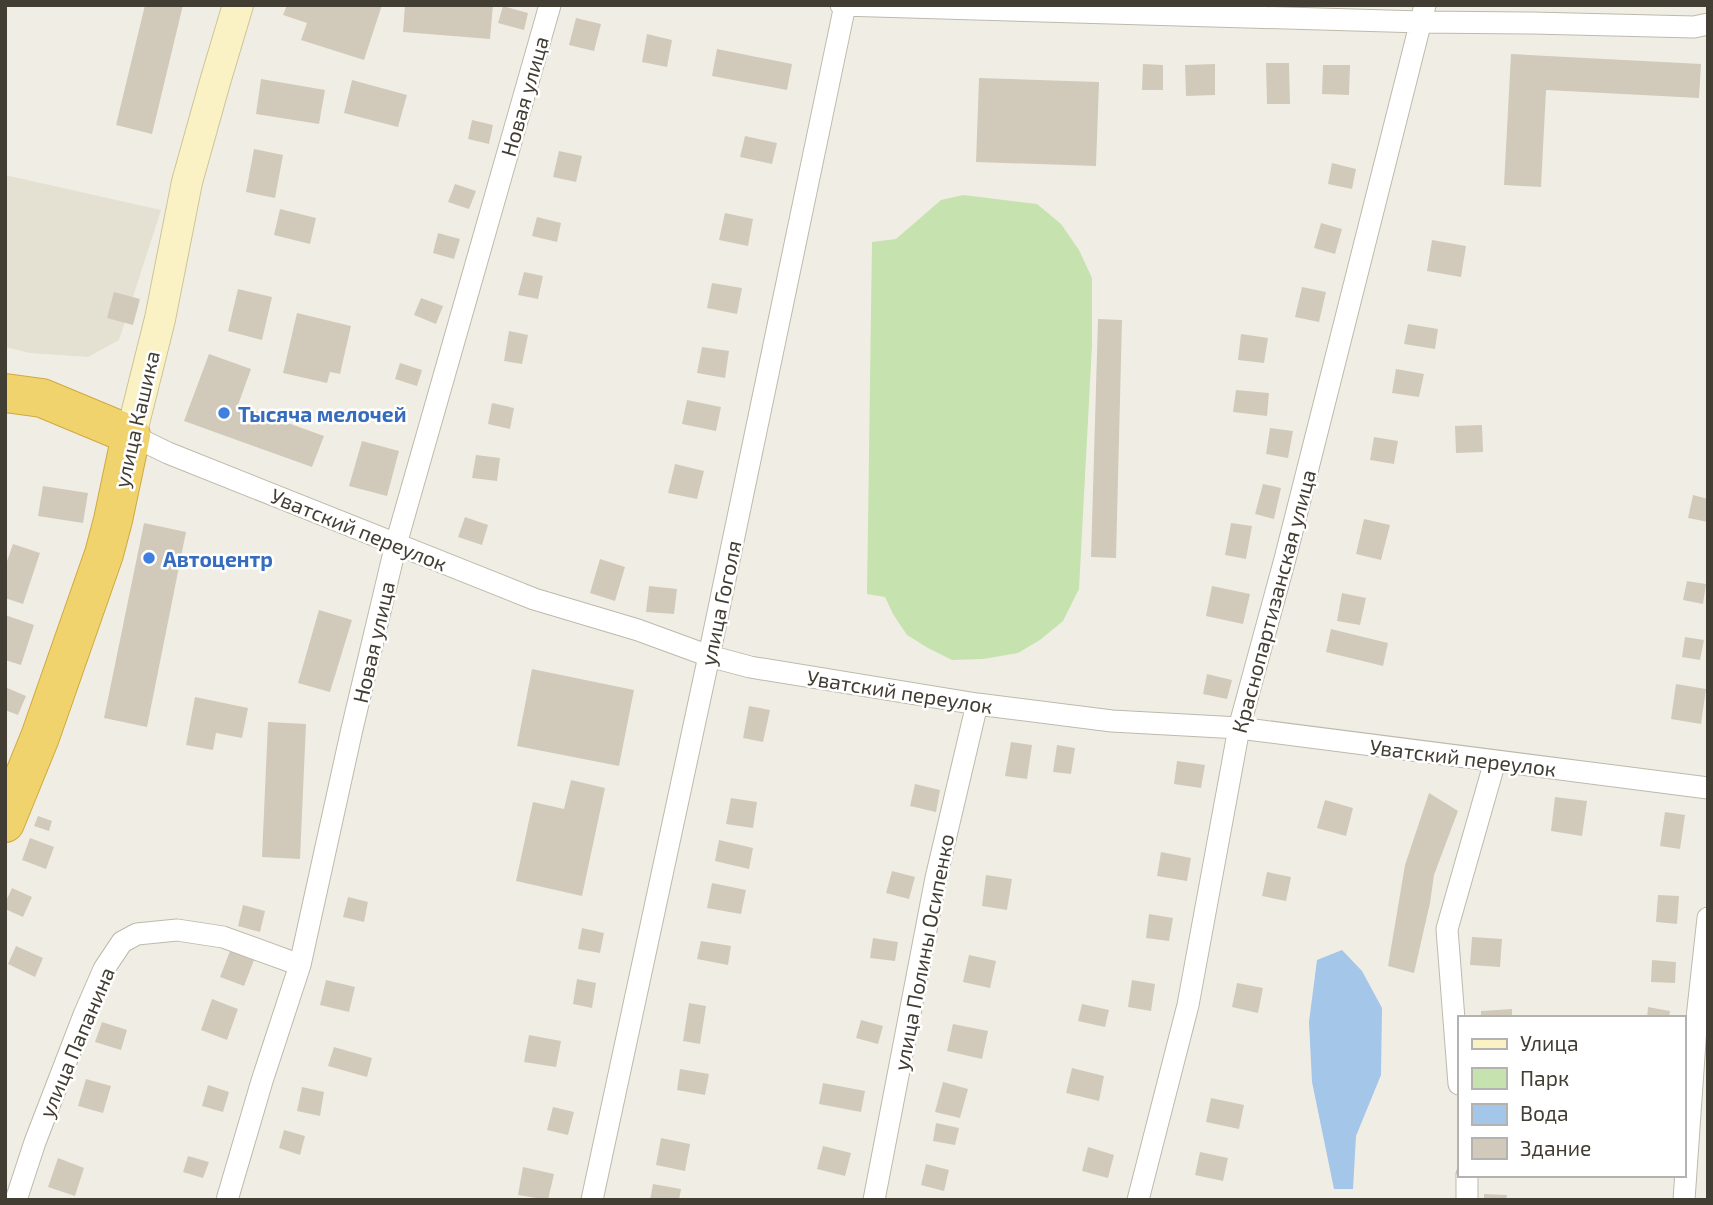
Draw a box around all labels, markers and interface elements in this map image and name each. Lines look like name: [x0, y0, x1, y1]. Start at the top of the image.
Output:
street label: Новая улица: [495, 33, 554, 159]
street label: улица Кашика: [108, 348, 165, 490]
place label: Тысяча мелочей: [238, 401, 406, 426]
marker: Тысяча мелочей: [216, 405, 232, 421]
street label: Краснопартизанская улица: [1226, 467, 1321, 736]
street label: Уватский переулок: [267, 482, 451, 577]
street label: улица Гоголя: [695, 538, 746, 668]
place label: Автоцентр: [163, 546, 273, 571]
marker: Автоцентр: [141, 550, 157, 566]
street label: Новая улица: [347, 579, 400, 705]
street label: Уватский переулок: [805, 664, 995, 719]
street label: Уватский переулок: [1368, 733, 1558, 782]
street label: улица Полины Осипенко: [888, 831, 959, 1073]
street label: улица Папанина: [33, 963, 120, 1121]
legend: [1458, 1016, 1685, 1177]
text: Улица: [1520, 1030, 1579, 1055]
text: Парк: [1520, 1065, 1569, 1090]
text: Вода: [1520, 1100, 1569, 1125]
text: Здание: [1520, 1135, 1591, 1160]

